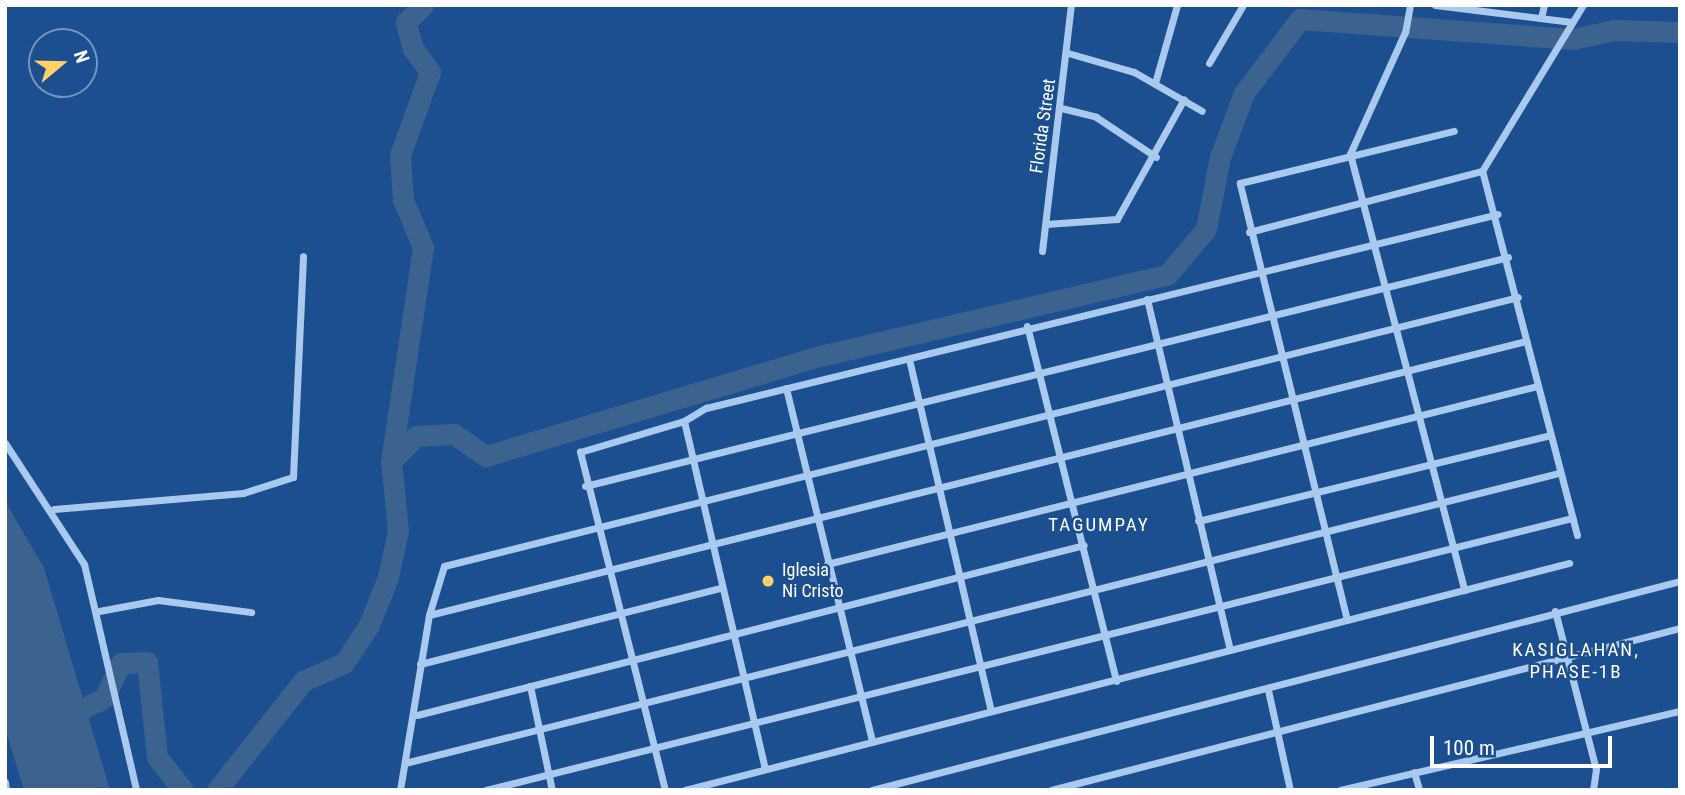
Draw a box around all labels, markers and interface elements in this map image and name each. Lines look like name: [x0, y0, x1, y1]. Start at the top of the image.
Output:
north arrow: [28, 28, 98, 98]
text: N: [69, 47, 94, 66]
street label: Florida Street: [1026, 77, 1060, 175]
district label: TAGUMPAY: [1049, 514, 1149, 536]
place label: Iglesia Ni Cristo: [782, 560, 844, 602]
marker: Iglesia Ni Cristo: [760, 573, 776, 589]
district label: KASIGLAHAN, PHASE-1B: [1514, 639, 1638, 683]
scale bar: [1433, 722, 1615, 766]
text: 100 m: [1443, 736, 1495, 760]

